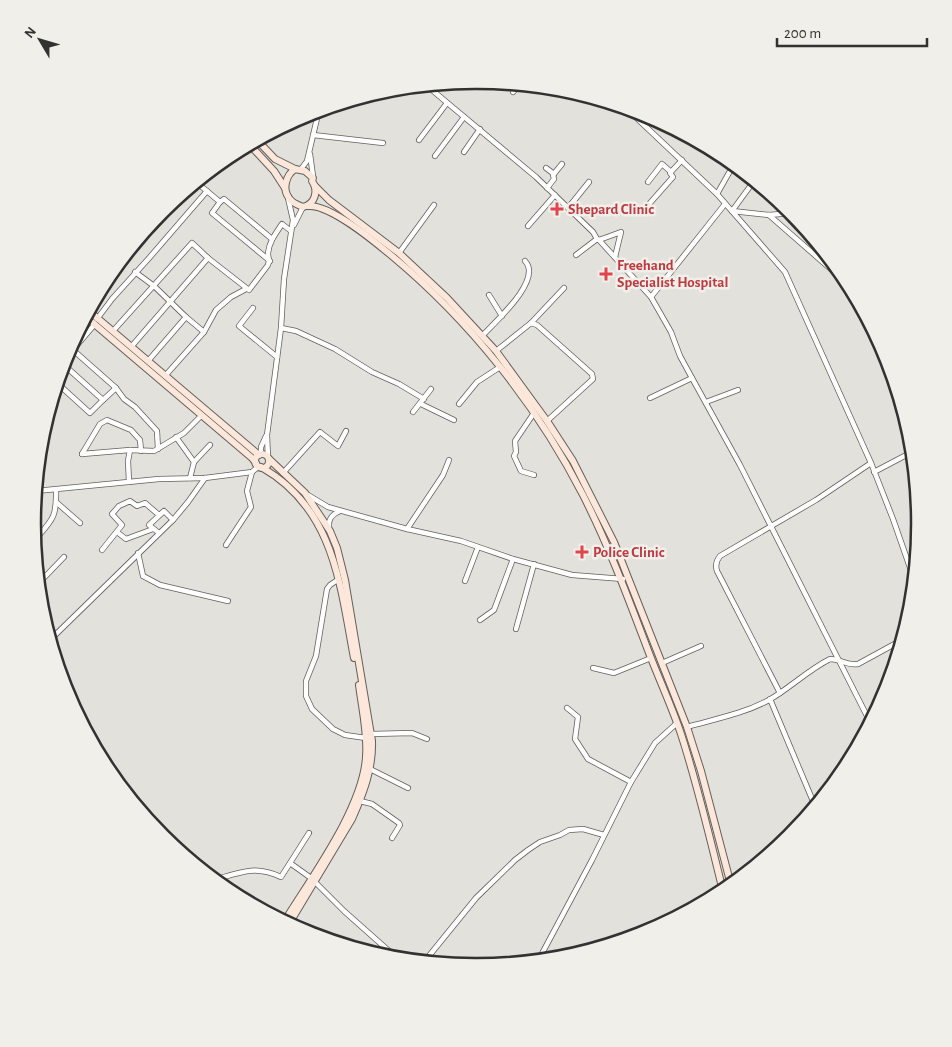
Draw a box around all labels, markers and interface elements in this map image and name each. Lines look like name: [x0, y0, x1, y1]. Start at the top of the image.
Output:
north arrow: [15, 15, 65, 65]
scale bar: [777, 15, 927, 47]
text: N: [22, 24, 39, 41]
text: 200 m: [784, 26, 821, 41]
marker: Shepard Clinic: [550, 202, 564, 216]
place label: Shepard Clinic: [568, 202, 654, 217]
place label: Freehand Specialist Hospital: [617, 258, 728, 290]
marker: Freehand Specialist Hospital: [599, 267, 613, 281]
marker: Police Clinic: [575, 545, 589, 559]
place label: Police Clinic: [593, 545, 665, 560]

